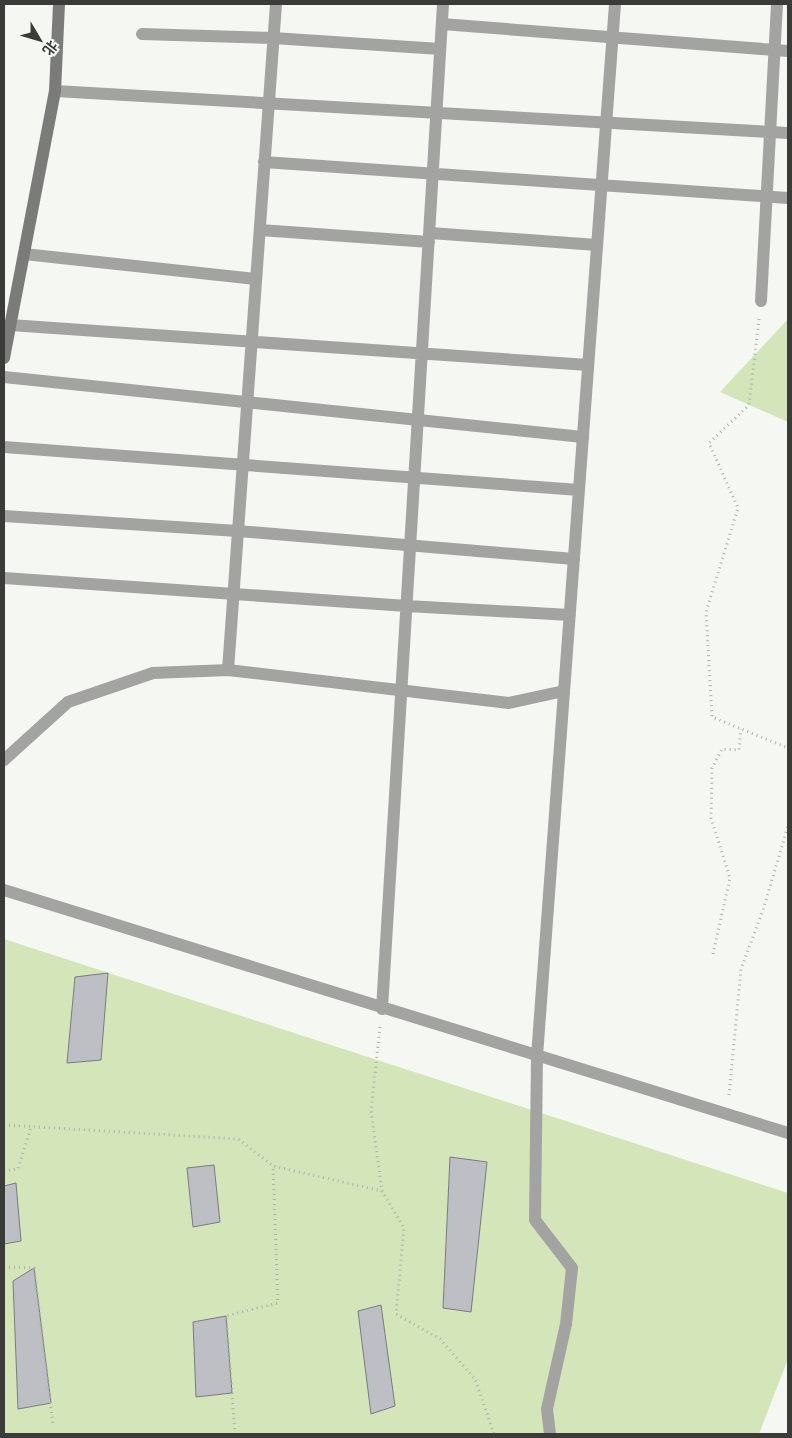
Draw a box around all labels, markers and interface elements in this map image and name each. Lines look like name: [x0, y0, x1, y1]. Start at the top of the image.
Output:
north arrow: [15, 15, 65, 65]
text: 北: [40, 38, 62, 59]

